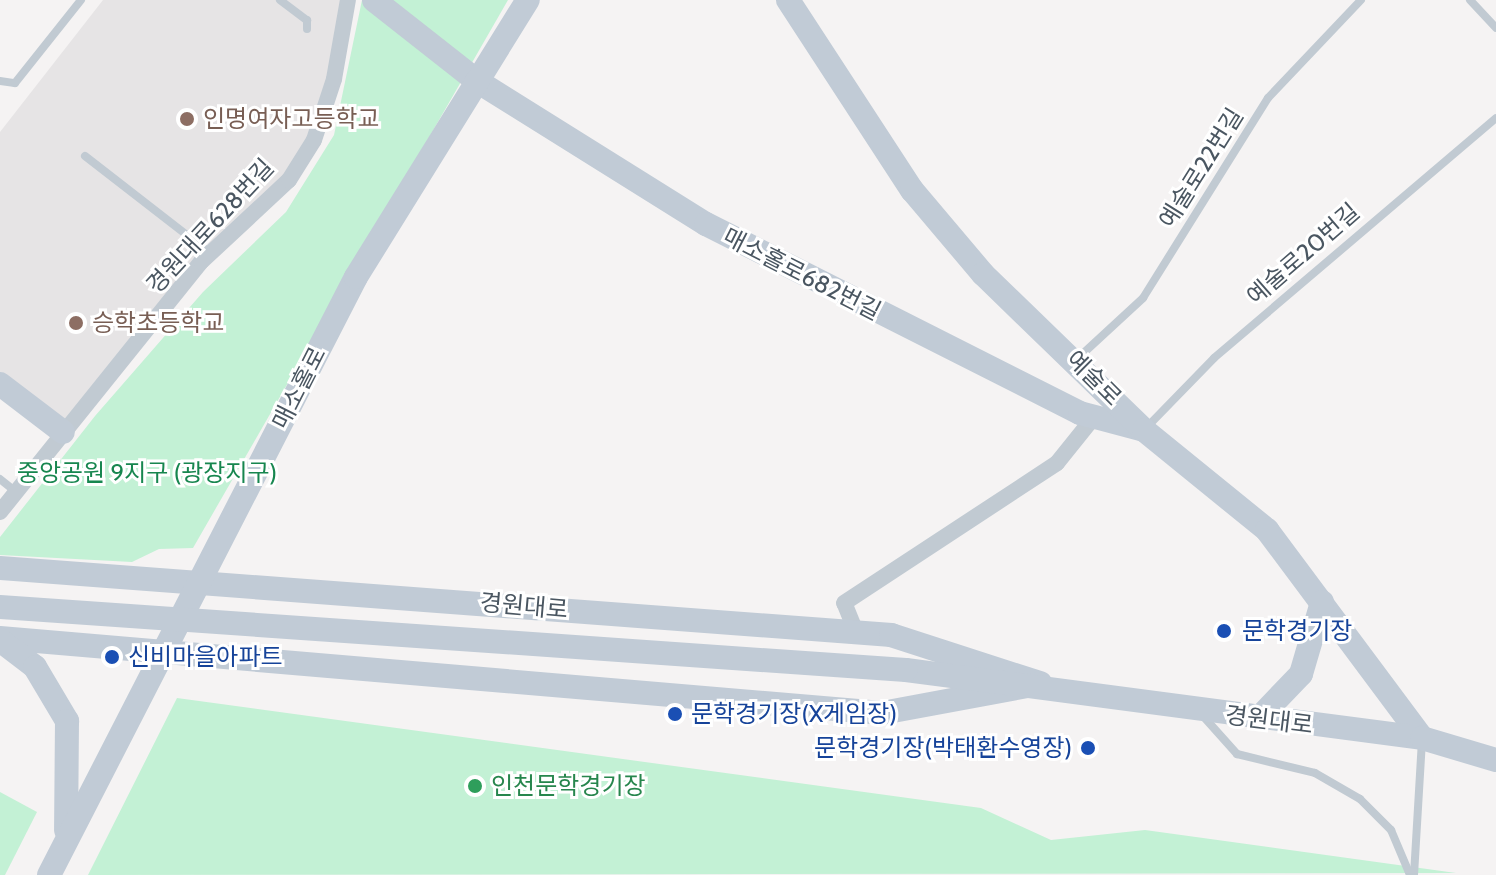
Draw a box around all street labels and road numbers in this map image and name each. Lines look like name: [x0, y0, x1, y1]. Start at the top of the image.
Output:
street label: 예술로22번길: [1153, 103, 1249, 233]
street label: 경원대로628번길: [140, 153, 280, 299]
street label: 예술로20번길: [1241, 197, 1365, 311]
street label: 매소홀로682번길: [718, 222, 886, 326]
street label: 매소홀로: [266, 342, 332, 434]
street label: 예술로: [1060, 344, 1128, 412]
street label: 경원대로: [479, 588, 569, 624]
street label: 경원대로: [1223, 700, 1315, 740]

